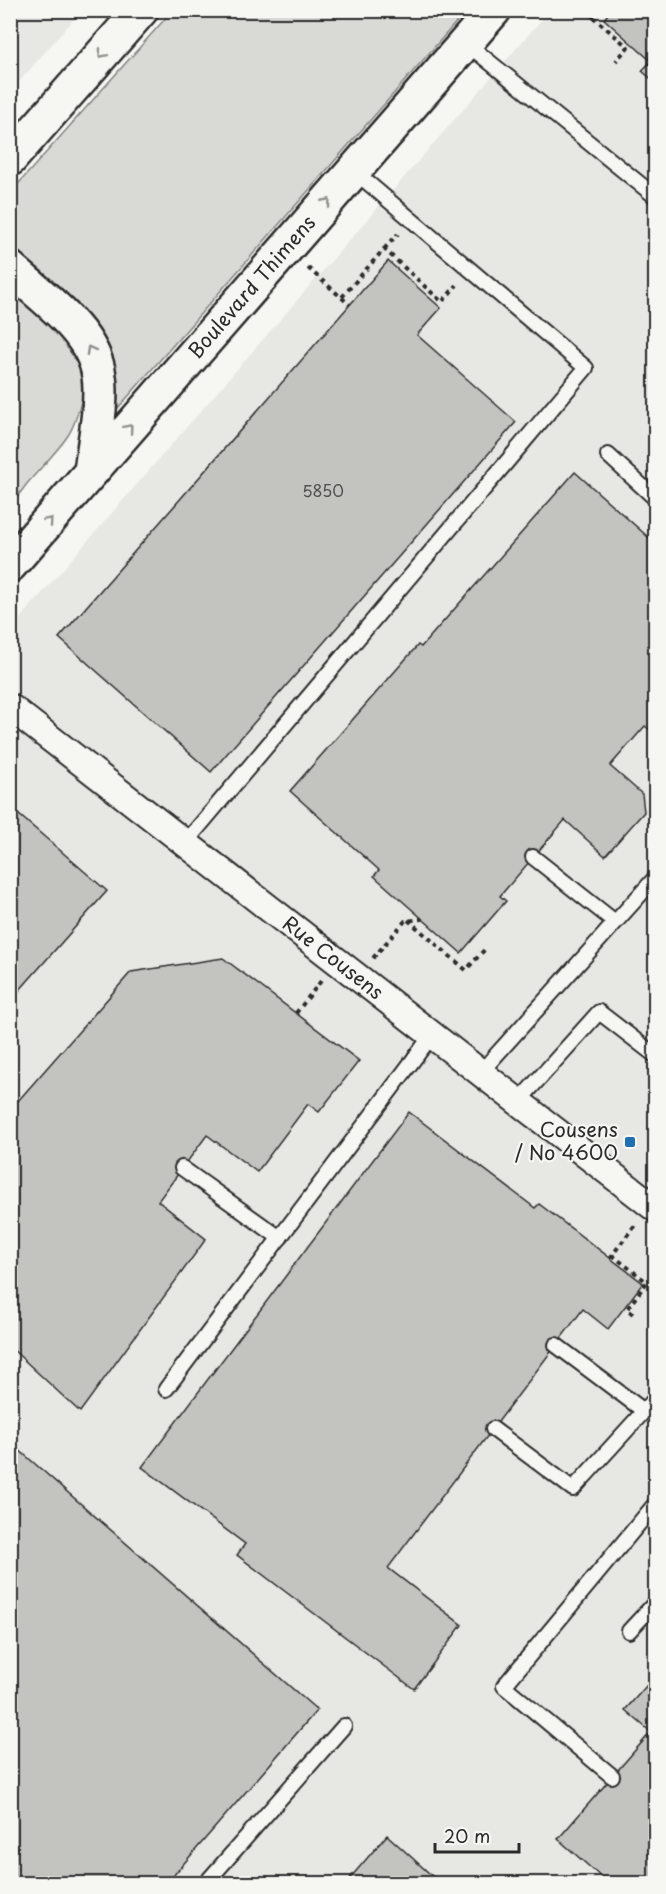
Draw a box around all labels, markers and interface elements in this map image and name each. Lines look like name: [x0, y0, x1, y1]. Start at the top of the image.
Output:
one-way arrow: [98, 48, 109, 58]
one-way arrow: [320, 198, 331, 209]
street label: Boulevard Thimens: [180, 208, 322, 365]
one-way arrow: [86, 345, 97, 356]
one-way arrow: [122, 424, 133, 434]
house number: 5850: [302, 478, 344, 502]
one-way arrow: [41, 517, 52, 528]
street label: Rue Cousens: [277, 908, 390, 1006]
place label: Cousens / No 4600: [515, 1114, 618, 1167]
marker: Cousens / No 4600: [623, 1135, 637, 1149]
scale bar: [435, 1816, 519, 1854]
text: 20 m: [444, 1822, 490, 1849]

